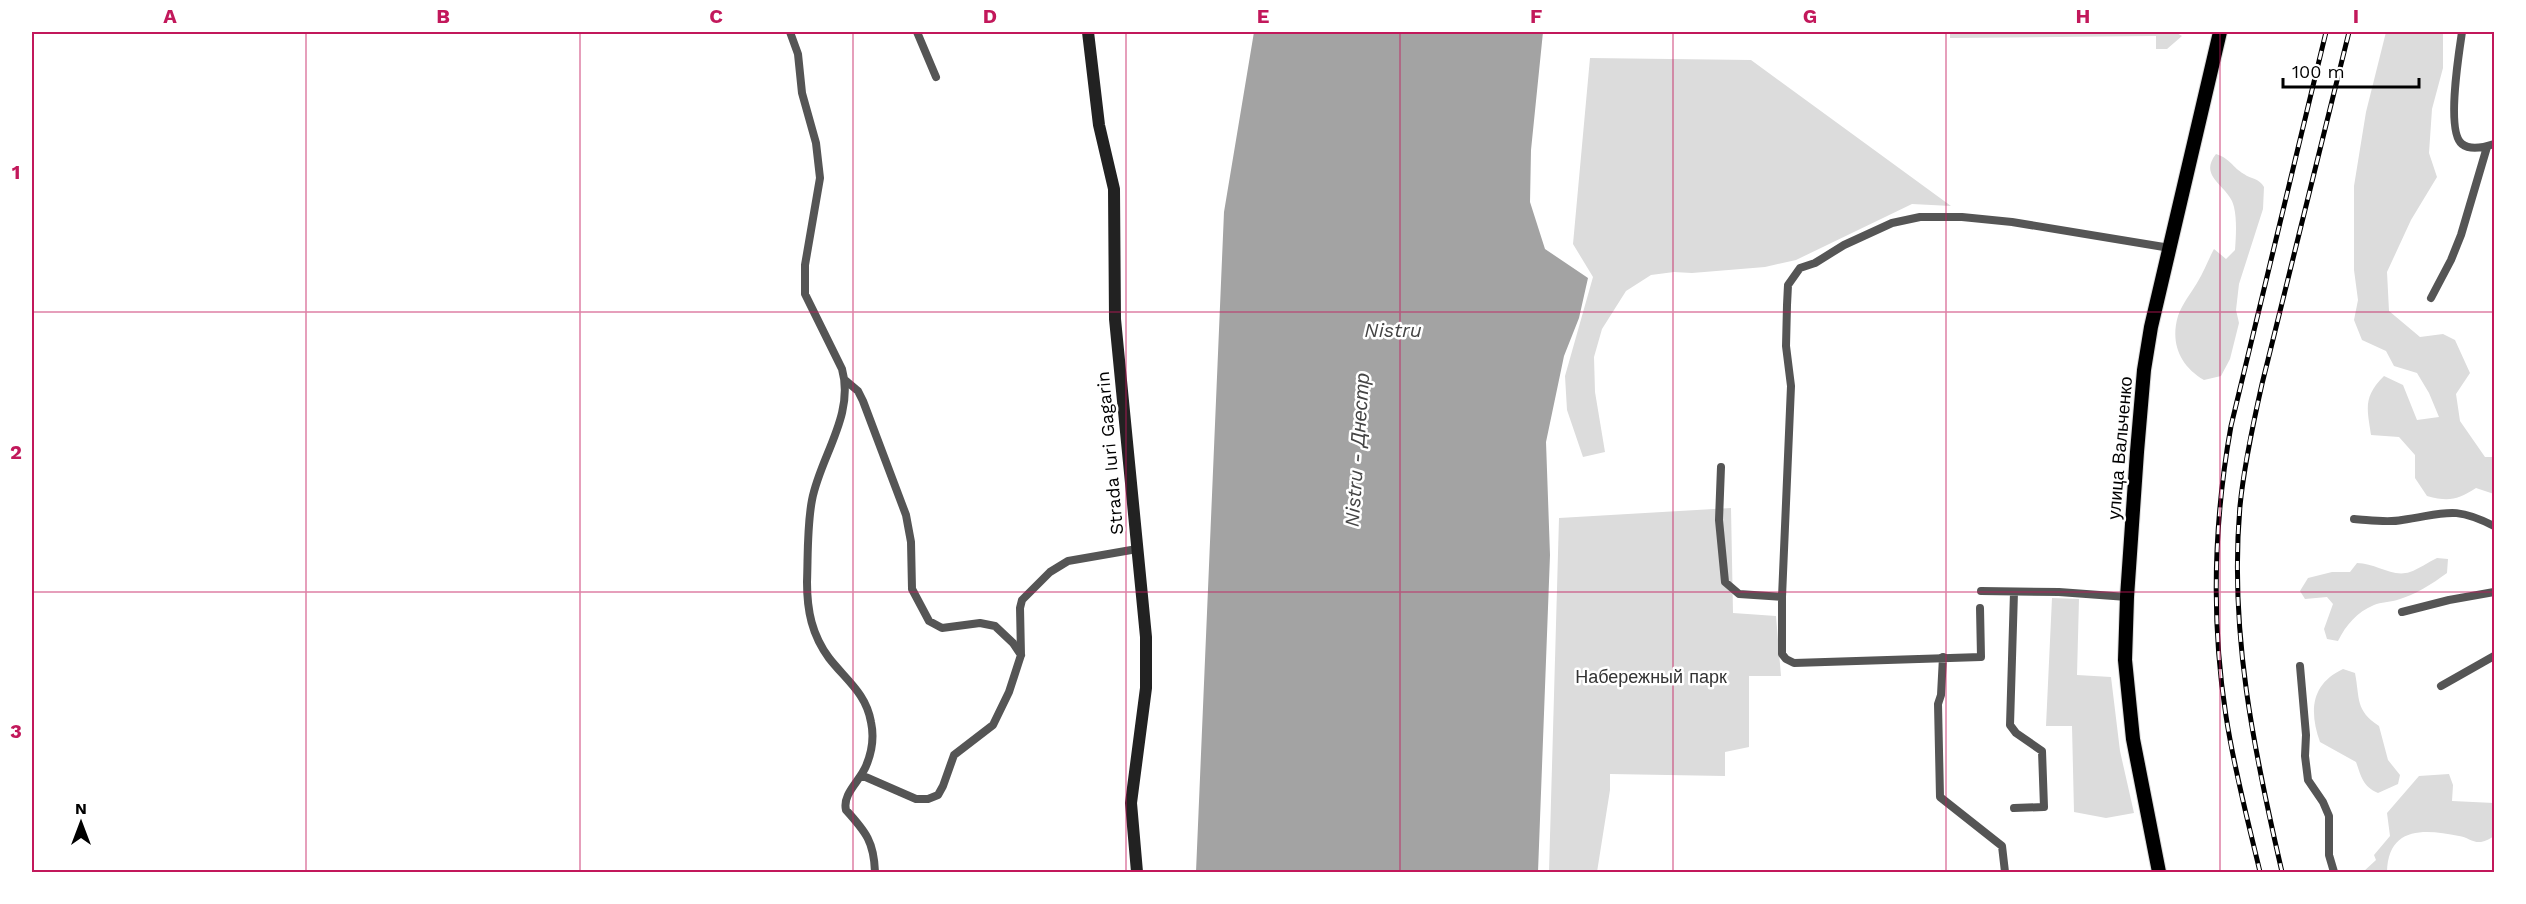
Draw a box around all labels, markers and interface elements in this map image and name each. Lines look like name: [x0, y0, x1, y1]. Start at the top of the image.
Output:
text: A: [163, 4, 177, 28]
text: B: [436, 4, 450, 28]
text: C: [709, 4, 723, 28]
text: D: [983, 4, 997, 28]
text: E: [1257, 4, 1269, 28]
text: F: [1530, 4, 1542, 28]
text: G: [1803, 4, 1817, 28]
text: H: [2076, 4, 2090, 28]
text: I: [2353, 4, 2359, 28]
scale bar: [2283, 51, 2420, 89]
text: 100 m: [2292, 61, 2345, 82]
text: 1: [12, 160, 20, 184]
water label: Nistru: [1364, 318, 1422, 342]
street label: Strada Iuri Gagarin: [1092, 370, 1127, 536]
water label: Nistru - Днестр: [1340, 372, 1374, 528]
street label: улица Вальченко: [2103, 375, 2136, 520]
text: 2: [10, 440, 22, 464]
park label: Набережный парк: [1575, 666, 1727, 687]
text: 3: [10, 719, 22, 743]
north arrow: [51, 793, 111, 853]
text: N: [75, 799, 87, 818]

